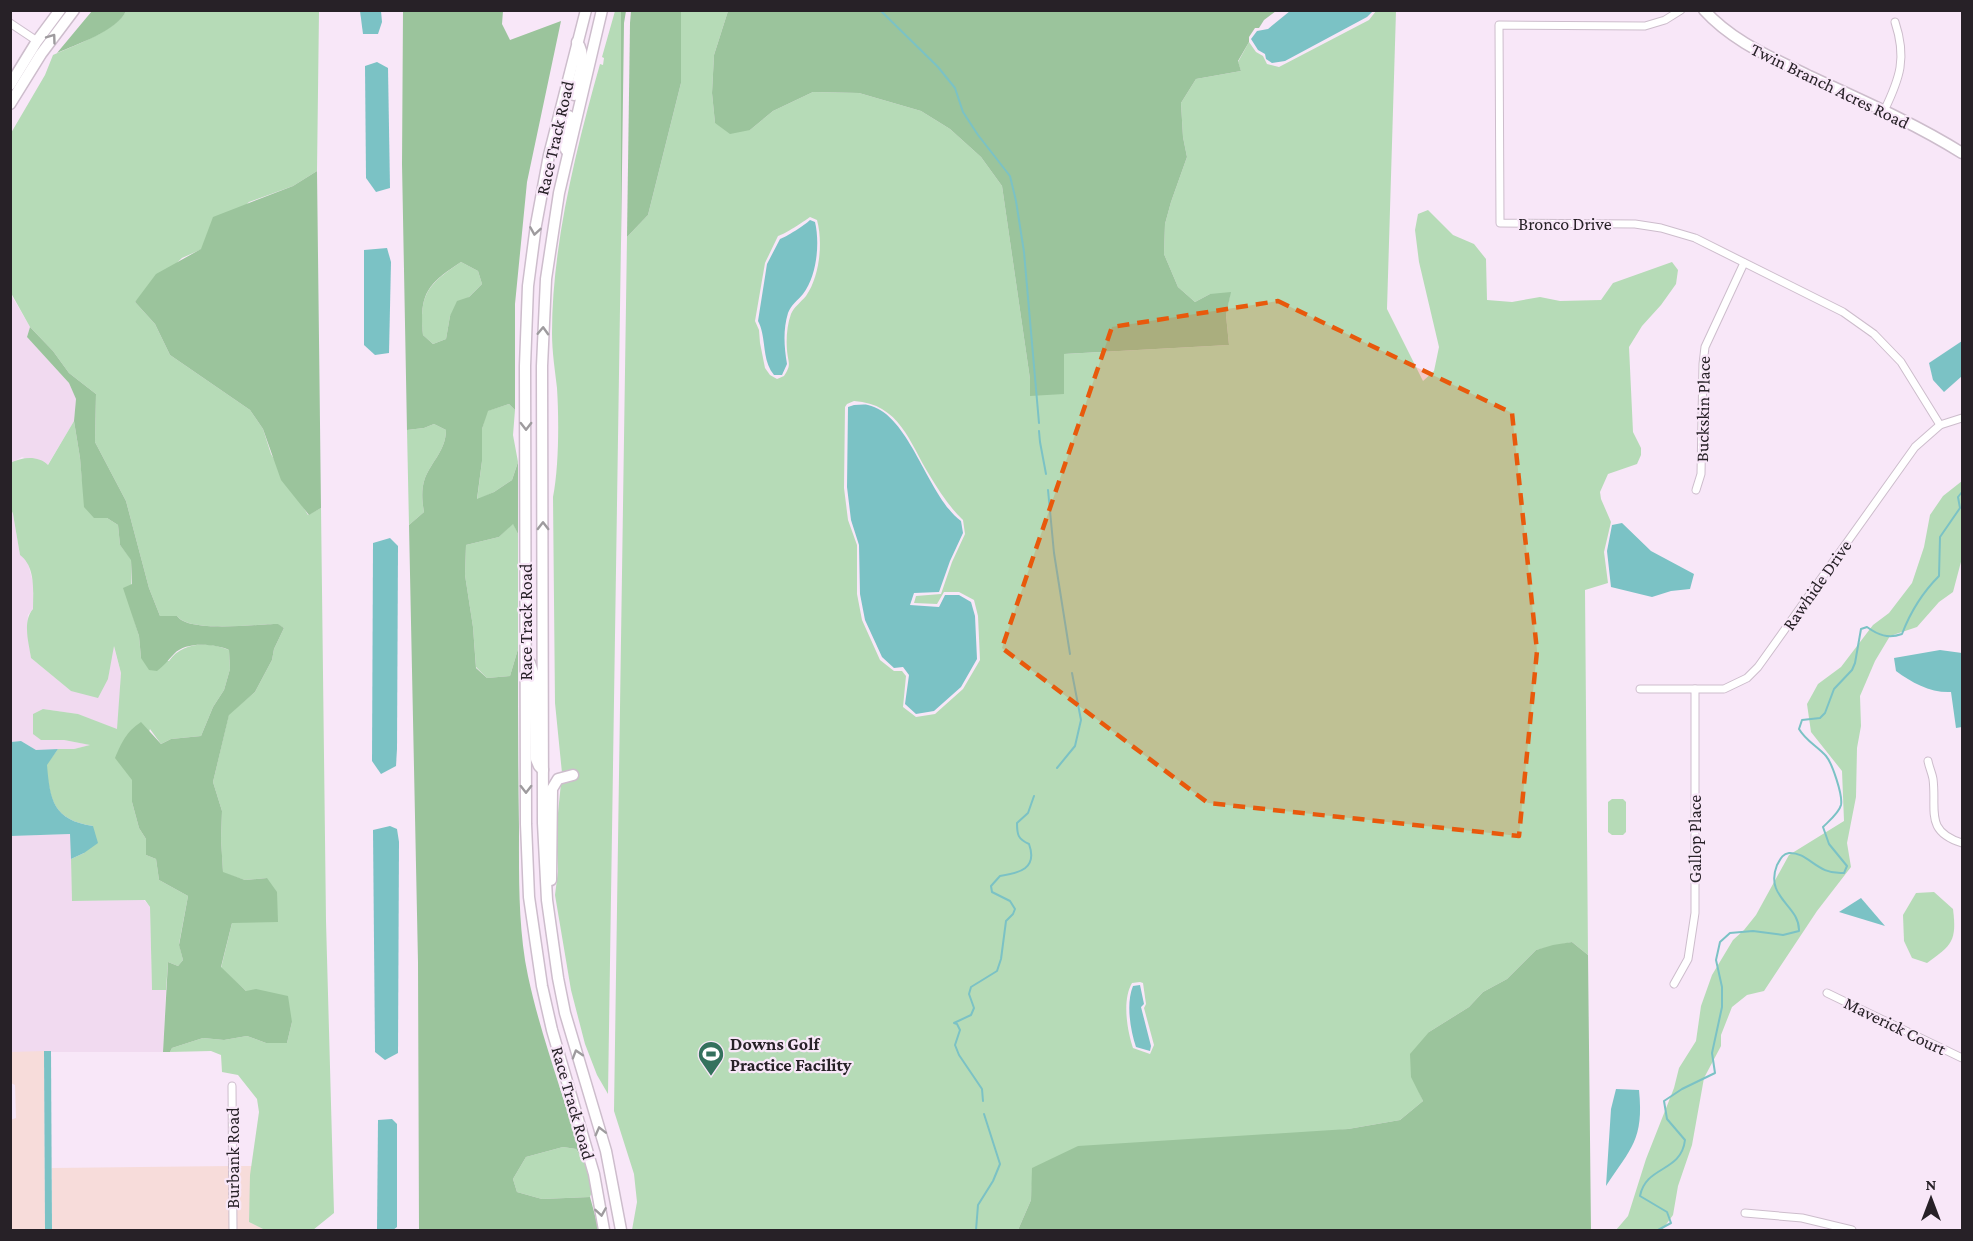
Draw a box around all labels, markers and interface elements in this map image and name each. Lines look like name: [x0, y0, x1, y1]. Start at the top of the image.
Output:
one-way arrow: [45, 34, 56, 45]
street label: Twin Branch Acres Road: [1748, 39, 1913, 133]
street label: Race Track Road: [532, 78, 578, 197]
street label: Bronco Drive: [1518, 214, 1612, 234]
one-way arrow: [529, 226, 542, 236]
one-way arrow: [537, 326, 549, 335]
street label: Buckskin Place: [1692, 356, 1714, 462]
one-way arrow: [519, 421, 532, 430]
one-way arrow: [537, 521, 549, 530]
street label: Rawhide Drive: [1779, 536, 1856, 634]
street label: Race Track Road: [516, 563, 536, 680]
one-way arrow: [520, 784, 532, 793]
street label: Gallop Place: [1685, 795, 1705, 883]
street label: Maverick Court: [1841, 993, 1950, 1060]
place label: Downs Golf Practice Facility: [730, 1034, 852, 1075]
sports icon: Downs Golf Practice Facility: [696, 1039, 726, 1077]
street label: Race Track Road: [547, 1044, 599, 1162]
one-way arrow: [572, 1049, 584, 1060]
street label: Burbank Road: [223, 1107, 243, 1209]
one-way arrow: [595, 1126, 608, 1136]
north arrow: [1901, 1169, 1961, 1229]
text: N: [1926, 1176, 1937, 1193]
one-way arrow: [594, 1207, 606, 1216]

